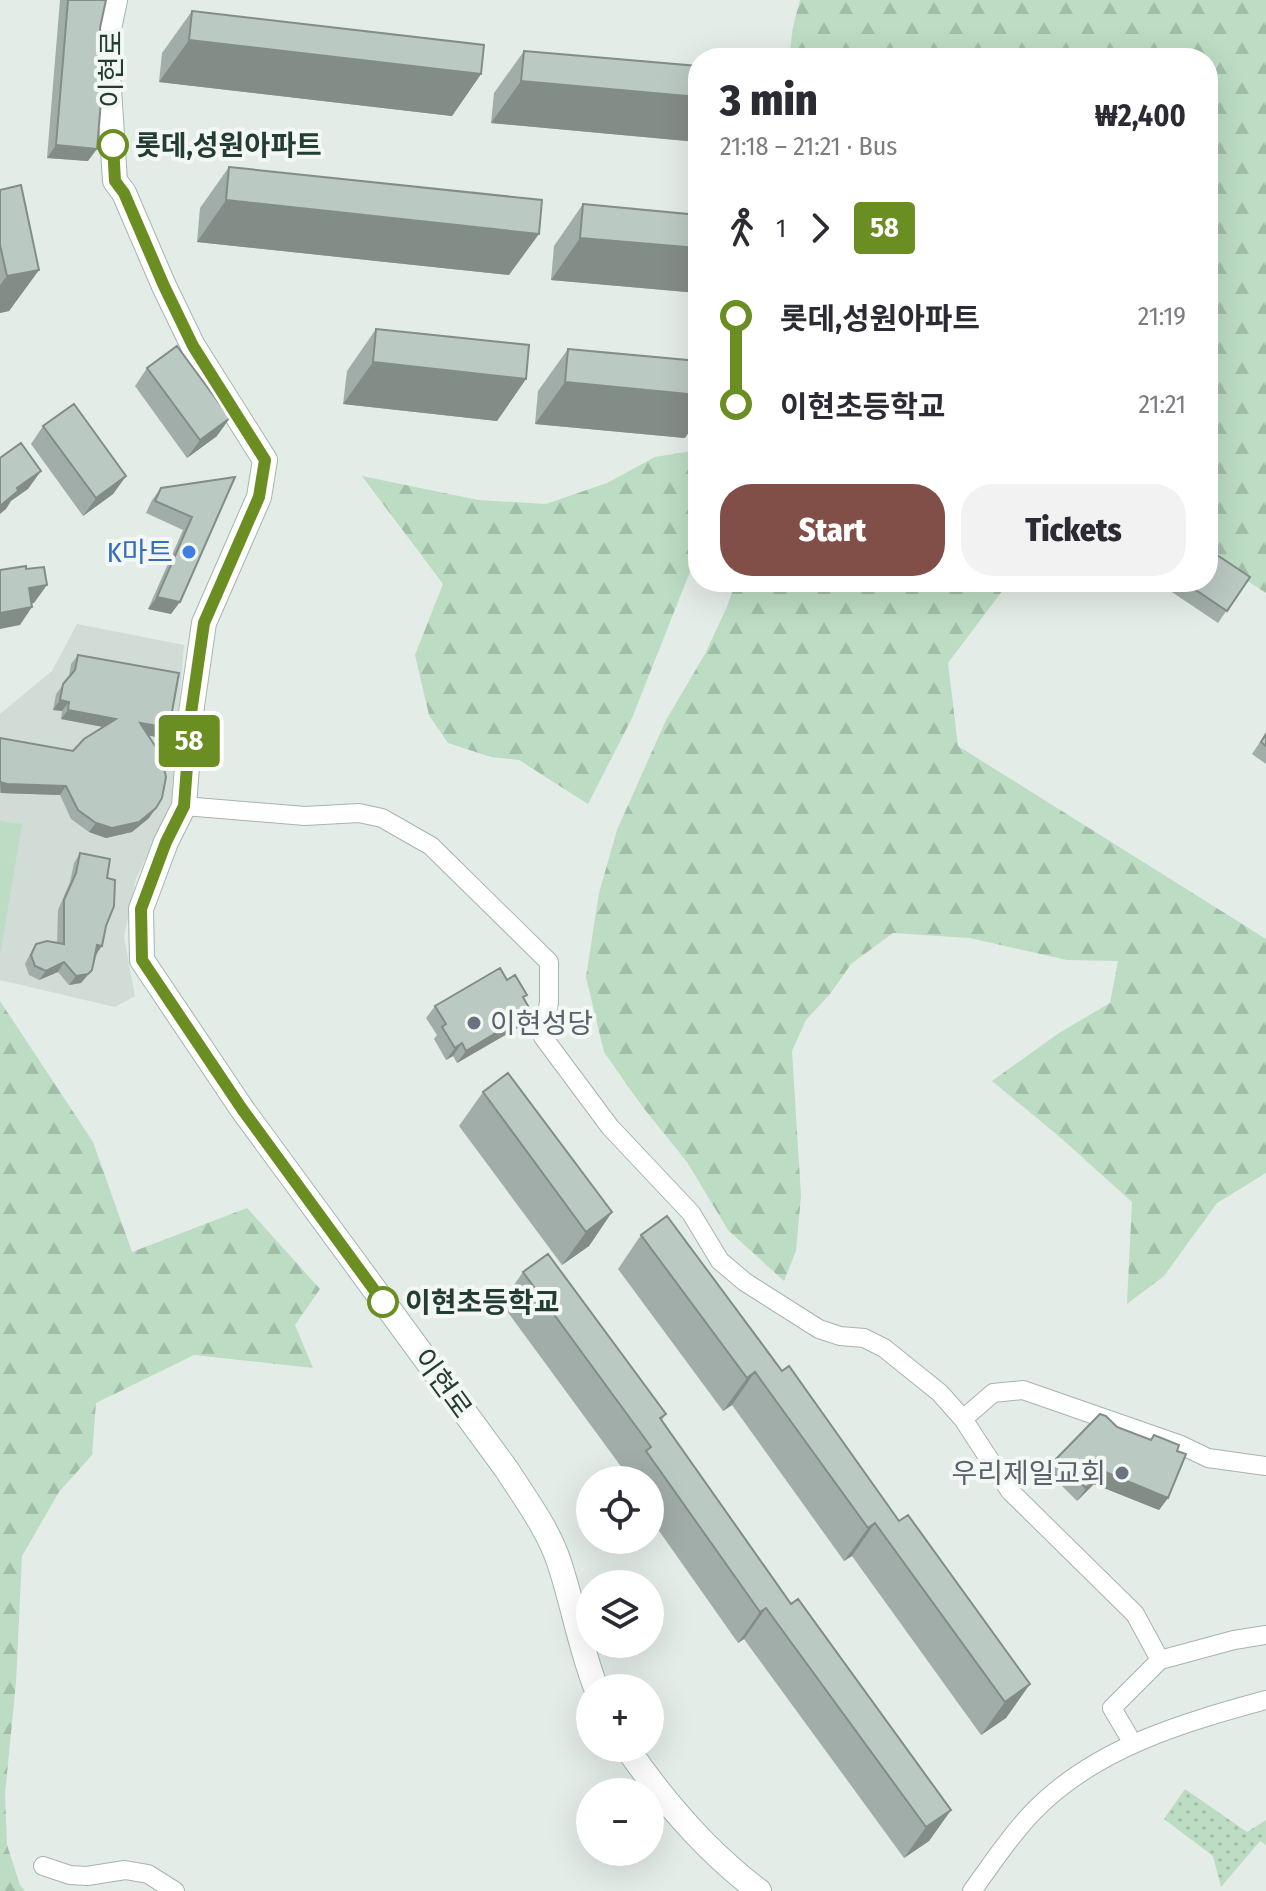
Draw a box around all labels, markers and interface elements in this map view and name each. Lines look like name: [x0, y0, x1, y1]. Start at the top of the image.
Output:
street label: 이현로: [95, 30, 128, 108]
text: 3 min: [720, 74, 818, 127]
text: ₩2,400: [1095, 98, 1186, 134]
place label: 롯데,성원아파트: [135, 129, 322, 162]
marker: 롯데,성원아파트: [98, 130, 128, 160]
text: 21:18 – 21:21 · Bus: [720, 131, 897, 162]
icon: walk: [720, 206, 764, 250]
icon: forward: [798, 206, 842, 250]
text: 58: [870, 211, 899, 244]
text: 1: [776, 213, 786, 244]
text: 롯데,성원아파트: [780, 301, 980, 337]
text: 21:19: [1138, 301, 1186, 332]
text: 이현초등학교: [780, 389, 946, 425]
text: 21:21: [1138, 389, 1186, 420]
button: Start: [720, 484, 945, 576]
button: Tickets: [961, 484, 1186, 576]
place label: K마트: [107, 536, 173, 569]
marker: K마트: [180, 543, 198, 561]
line badge: 58: [153, 715, 225, 767]
text: 58: [175, 724, 203, 757]
place label: 이현성당: [490, 1007, 593, 1040]
marker: 이현성당: [465, 1014, 483, 1032]
place label: 이현초등학교: [405, 1286, 560, 1319]
marker: 이현초등학교: [368, 1287, 398, 1317]
street label: 이현로: [407, 1342, 479, 1424]
place label: 우리제일교회: [951, 1457, 1106, 1490]
marker: 우리제일교회: [1113, 1464, 1131, 1482]
map controls: [576, 1466, 664, 1866]
button: locate: [576, 1466, 664, 1554]
button: layers: [576, 1570, 664, 1658]
button: +: [576, 1674, 664, 1762]
button: −: [576, 1778, 664, 1866]

